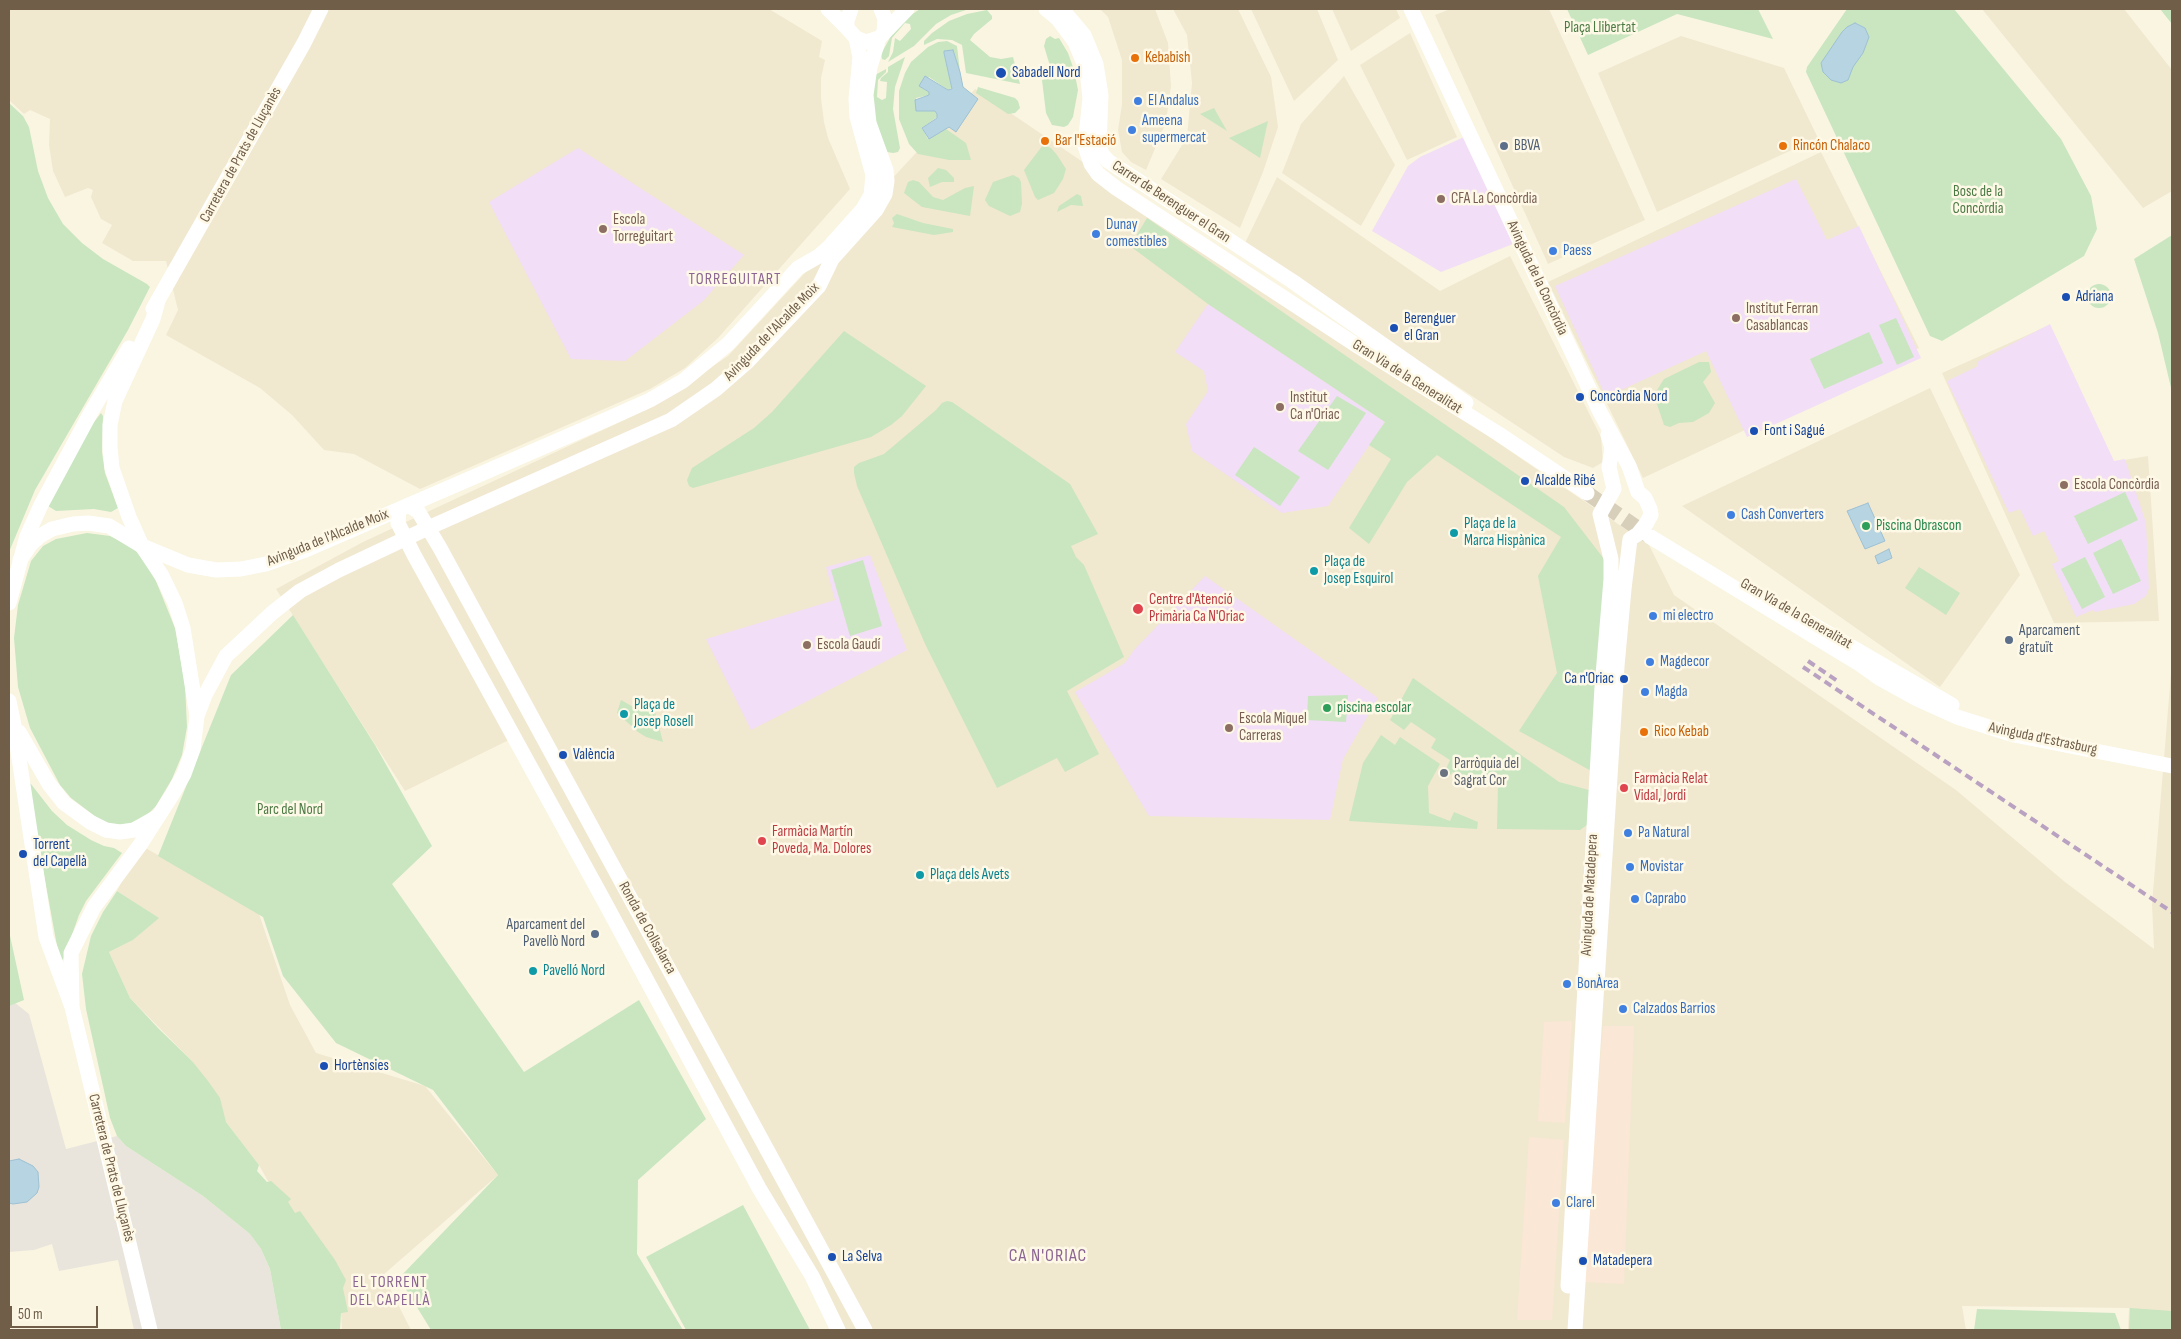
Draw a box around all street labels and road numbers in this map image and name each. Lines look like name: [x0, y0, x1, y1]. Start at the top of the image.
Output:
street label: Carretera de Prats de Lluçanès: [196, 84, 286, 226]
street label: Carrer de Berenguer el Gran: [1108, 157, 1234, 247]
street label: Avinguda de la Concòrdia: [1503, 218, 1571, 338]
street label: Avinguda de l'Alcalde Moix: [720, 279, 824, 385]
street label: Gran Via de la Generalitat: [1349, 336, 1465, 418]
street label: Avinguda de l'Alcalde Moix: [264, 505, 392, 571]
street label: Gran Via de la Generalitat: [1737, 575, 1855, 653]
street label: Avinguda d'Estrasburg: [1987, 719, 2099, 759]
street label: Avinguda de Matadepera: [1578, 834, 1602, 956]
street label: Ronda de Collsalarca: [614, 879, 680, 977]
street label: Carretera de Prats de Lluçanès: [84, 1092, 138, 1244]

